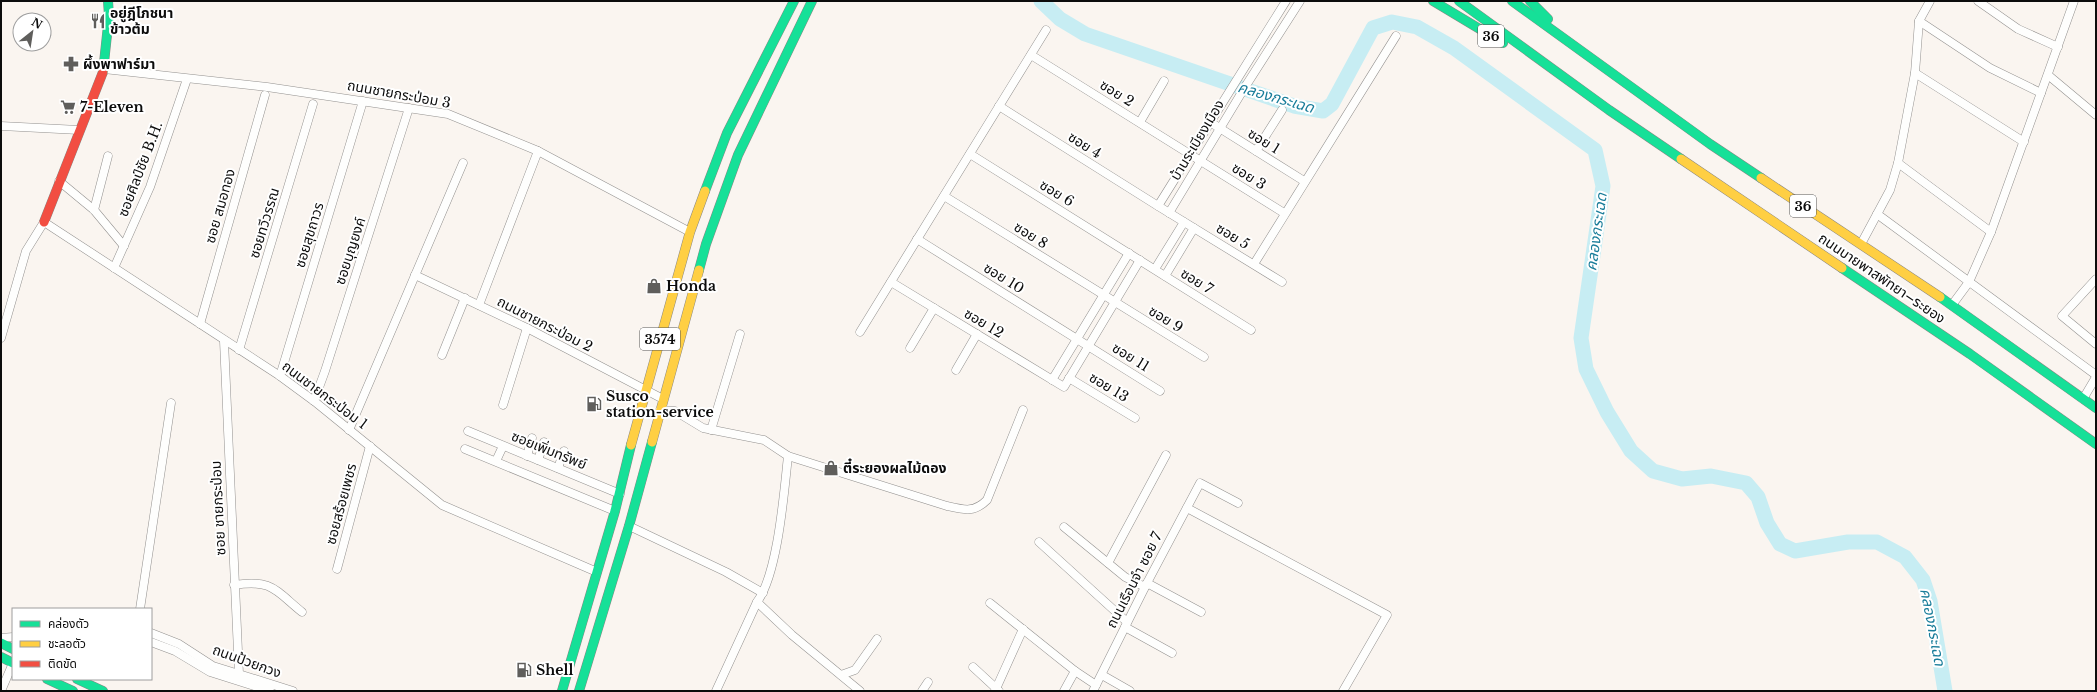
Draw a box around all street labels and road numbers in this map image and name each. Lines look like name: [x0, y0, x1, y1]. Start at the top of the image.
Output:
road number: 36: [1478, 25, 1504, 47]
street label: ถนนชายกระป่อม 3: [346, 76, 452, 112]
street label: ซอย 2: [1097, 76, 1137, 110]
street label: บ้านระเบียงเมือง: [1166, 96, 1228, 184]
street label: ซอยศิลป์ชัย B.H.: [114, 119, 166, 219]
street label: ซอย 1: [1245, 124, 1283, 158]
street label: ซอย 4: [1065, 128, 1105, 162]
street label: ซอย 3: [1229, 159, 1269, 193]
street label: ซอย สมอทอง: [201, 167, 239, 245]
street label: ซอย 6: [1036, 176, 1078, 210]
street label: ซอยทวีวรรณ: [245, 186, 283, 260]
road number: 36: [1790, 195, 1816, 217]
street label: ซอยสุขถาวร: [291, 200, 328, 270]
street label: ซอยบุญยงค์: [331, 215, 369, 287]
street label: ซอย 8: [1011, 218, 1051, 252]
street label: ซอย 5: [1213, 219, 1253, 253]
street label: ถนนบายพาสพัทยา–ระยอง: [1815, 229, 1949, 327]
street label: ซอย 10: [980, 259, 1028, 297]
street label: ซอย 7: [1177, 264, 1218, 298]
street label: ถนนชายกระป่อม 2: [494, 292, 596, 356]
street label: ซอย 9: [1145, 302, 1187, 336]
street label: ซอย 12: [961, 304, 1007, 342]
road number: 3574: [640, 328, 680, 350]
street label: ซอย 11: [1109, 339, 1153, 375]
street label: ถนนชายกระป่อม 1: [279, 357, 371, 433]
street label: ซอย 13: [1086, 368, 1132, 406]
street label: ซอยเพิ่มทรัพย์: [509, 427, 590, 473]
street label: ซอย ชายกระป่อม: [207, 460, 229, 556]
street label: ซอยสร้อยเพชร: [322, 461, 361, 547]
street label: ถนนเรือนจำ ซอย 7: [1102, 528, 1166, 631]
street label: ถนนป้วยกวง: [210, 640, 284, 682]

